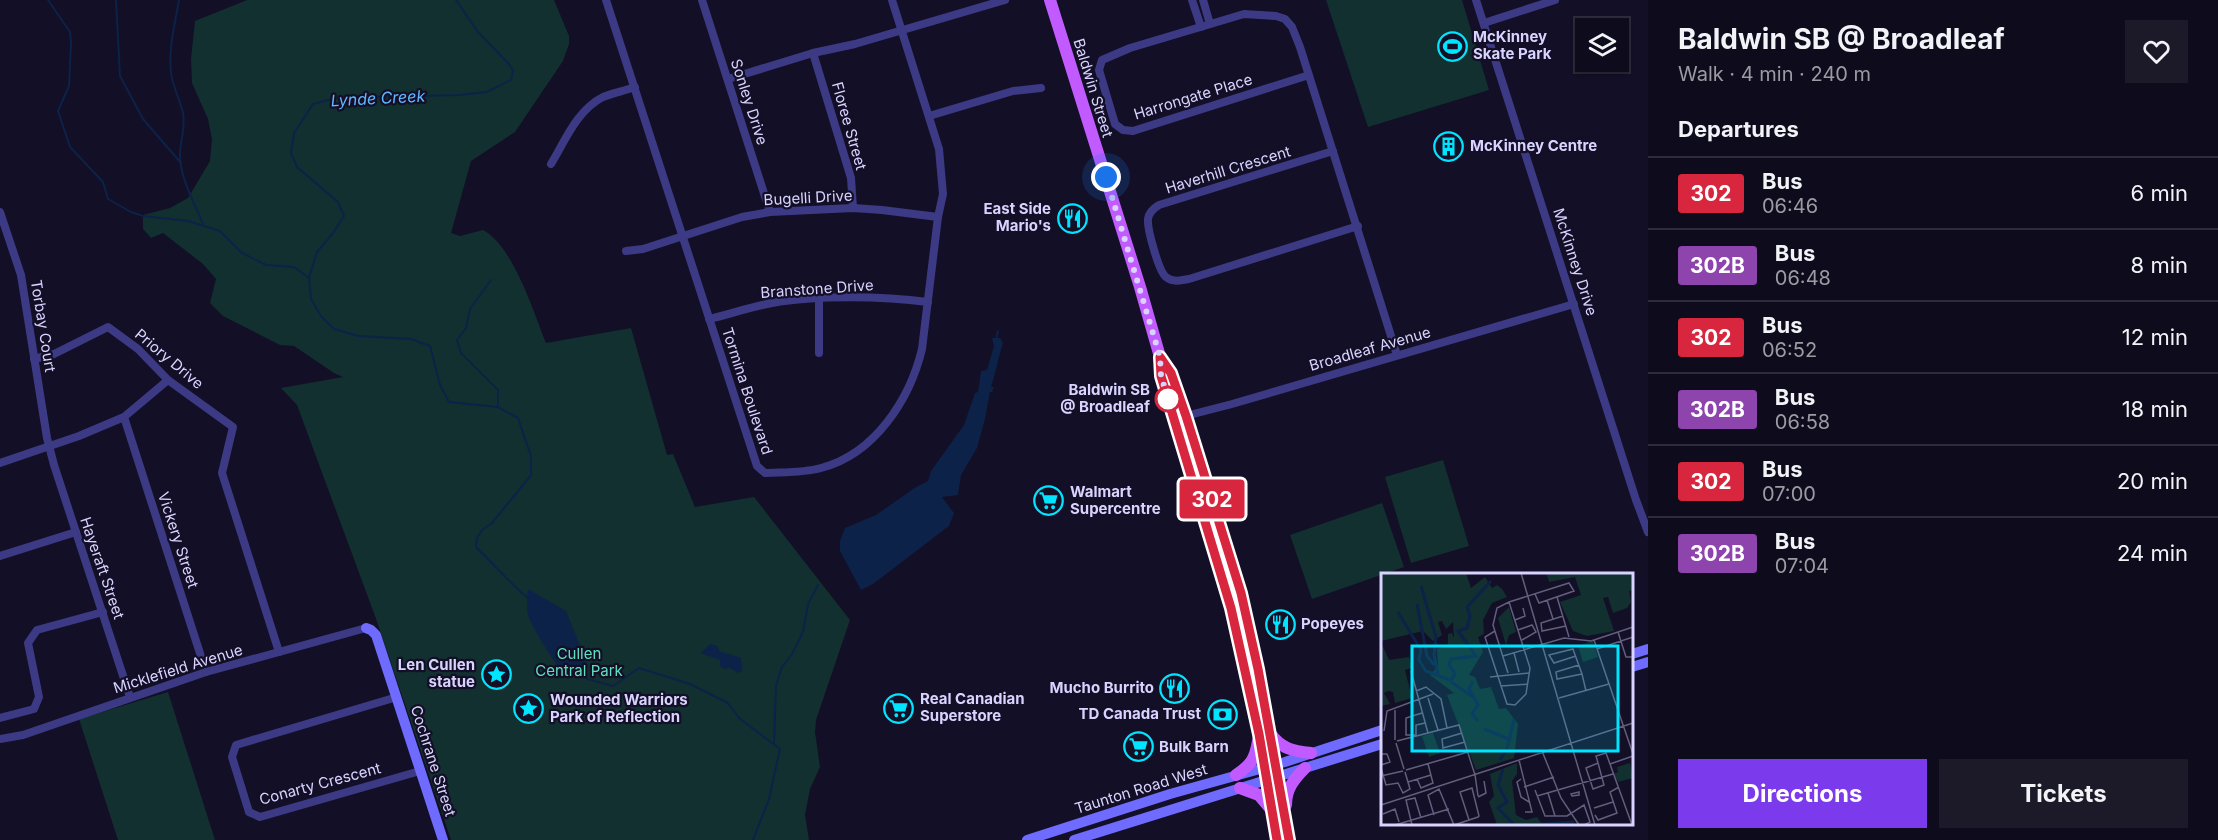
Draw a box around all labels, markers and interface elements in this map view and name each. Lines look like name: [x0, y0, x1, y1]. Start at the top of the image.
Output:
map controls: [1575, 18, 1629, 72]
button: layers: [1575, 18, 1629, 72]
button: heart: [2125, 20, 2188, 83]
text: Baldwin SB @ Broadleaf: [1678, 22, 2005, 56]
place label: McKinney Skate Park: [1473, 27, 1552, 63]
sports icon: McKinney Skate Park: [1436, 30, 1468, 62]
street label: Baldwin Street: [1069, 36, 1118, 140]
street label: Sonley Drive: [727, 56, 772, 147]
text: Walk · 4 min · 240 m: [1678, 62, 1871, 86]
street label: Harrongate Place: [1131, 69, 1254, 124]
street label: Floree Street: [828, 80, 871, 172]
water label: Lynde Creek: [330, 86, 426, 110]
text: Departures: [1678, 116, 1799, 142]
building icon: McKinney Centre: [1433, 130, 1465, 162]
place label: McKinney Centre: [1470, 136, 1597, 155]
street label: Haverhill Crescent: [1163, 141, 1293, 198]
your location: [1091, 162, 1121, 192]
text: Bus: [1762, 168, 1803, 194]
text: 6 min: [2131, 180, 2188, 206]
text: 302: [1691, 181, 1731, 206]
street label: Bugelli Drive: [763, 186, 853, 209]
text: 06:46: [1762, 194, 1818, 218]
place label: East Side Mario's: [983, 199, 1051, 235]
restaurant icon: East Side Mario's: [1056, 202, 1088, 234]
street label: McKinney Drive: [1549, 206, 1602, 318]
text: Bus: [1775, 240, 1815, 266]
text: 8 min: [2131, 252, 2188, 278]
text: 302B: [1690, 253, 1745, 278]
text: 06:48: [1775, 266, 1831, 290]
street label: Branstone Drive: [760, 275, 874, 302]
street label: Torbay Court: [27, 278, 60, 374]
text: Bus: [1762, 312, 1803, 338]
street label: Broadleaf Avenue: [1307, 322, 1433, 375]
street label: Priory Drive: [131, 324, 208, 393]
text: 12 min: [2122, 324, 2188, 350]
street label: Tormina Boulevard: [718, 325, 777, 457]
text: 302: [1691, 325, 1731, 350]
text: 06:52: [1762, 338, 1817, 362]
place label: Baldwin SB @ Broadleaf: [1060, 380, 1150, 416]
text: Bus: [1775, 384, 1815, 410]
marker: Baldwin SB @ Broadleaf: [1155, 386, 1181, 412]
text: 18 min: [2122, 396, 2188, 422]
text: 302B: [1690, 397, 1745, 422]
text: 06:58: [1775, 410, 1830, 434]
text: Bus: [1762, 456, 1803, 482]
text: 20 min: [2117, 468, 2188, 494]
text: 302: [1691, 469, 1731, 494]
line badge: 302: [1178, 480, 1246, 518]
place label: Walmart Supercentre: [1070, 482, 1161, 518]
text: 07:00: [1762, 482, 1816, 506]
supermarket icon: Walmart Supercentre: [1033, 485, 1065, 517]
text: 302: [1192, 487, 1232, 512]
street label: Vickery Street: [154, 489, 203, 590]
street label: Hayeraft Street: [76, 514, 129, 622]
text: Bus: [1775, 528, 1815, 554]
text: 24 min: [2117, 540, 2188, 566]
text: 302B: [1690, 541, 1745, 566]
text: 07:04: [1775, 554, 1829, 578]
inset map: [1381, 573, 1633, 825]
restaurant icon: Popeyes: [1264, 608, 1296, 640]
place label: Popeyes: [1301, 614, 1364, 633]
street label: Micklefield Avenue: [111, 640, 245, 697]
park label: Cullen Central Park: [535, 644, 624, 680]
place label: Len Cullen statue: [398, 655, 475, 691]
place icon: Len Cullen statue: [480, 658, 512, 690]
restaurant icon: Mucho Burrito: [1159, 672, 1191, 704]
place label: Mucho Burrito: [1049, 678, 1154, 697]
place label: Real Canadian Superstore: [920, 689, 1025, 725]
place label: Wounded Warriors Park of Reflection: [550, 690, 688, 726]
supermarket icon: Real Canadian Superstore: [883, 692, 915, 724]
place icon: Wounded Warriors Park of Reflection: [513, 693, 545, 725]
bank icon: TD Canada Trust: [1206, 698, 1238, 730]
street label: Cochrane Street: [407, 703, 460, 819]
place label: TD Canada Trust: [1079, 704, 1202, 723]
supermarket icon: Bulk Barn: [1122, 731, 1154, 763]
place label: Bulk Barn: [1159, 737, 1229, 756]
street label: Conarty Crescent: [257, 758, 383, 809]
street label: Taunton Road West: [1072, 759, 1209, 818]
button: Directions: [1678, 759, 1927, 828]
button: Tickets: [1939, 759, 2188, 828]

